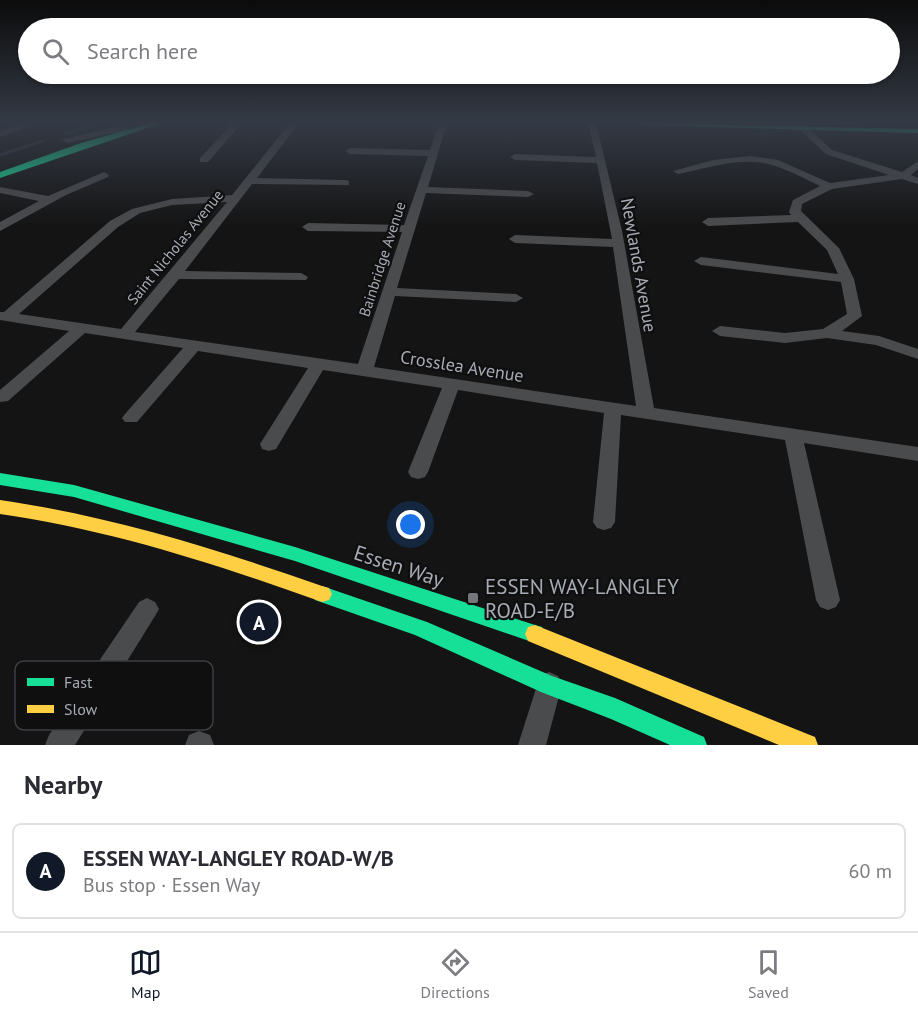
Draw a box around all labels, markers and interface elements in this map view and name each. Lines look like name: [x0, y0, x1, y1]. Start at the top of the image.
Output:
search box: [18, 18, 900, 84]
icon: search: [39, 35, 72, 68]
text: Search here: [87, 37, 198, 65]
street label: Saint Nicholas Avenue: [123, 186, 227, 308]
street label: Newlands Avenue: [616, 196, 662, 334]
street label: Bainbridge Avenue: [354, 199, 410, 319]
street label: Crosslea Avenue: [399, 345, 525, 387]
your location: [396, 510, 425, 539]
street label: Essen Way: [351, 539, 448, 593]
place label: ESSEN WAY-LANGLEY ROAD-E/B: [485, 573, 679, 624]
marker: ESSEN WAY-LANGLEY ROAD-E/B: [466, 591, 480, 605]
pin: A: [240, 600, 278, 644]
legend: [15, 661, 213, 730]
text: Fast: [64, 672, 93, 692]
text: Slow: [64, 699, 98, 719]
text: Nearby: [24, 768, 102, 801]
text: ESSEN WAY-LANGLEY ROAD-W/B: [83, 844, 394, 872]
text: A: [39, 858, 52, 884]
text: 60 m: [849, 858, 892, 884]
text: Bus stop · Essen Way: [83, 872, 260, 898]
tab: Map: [129, 946, 162, 1002]
tab: Directions: [421, 946, 490, 1002]
tab: Saved: [748, 946, 789, 1002]

